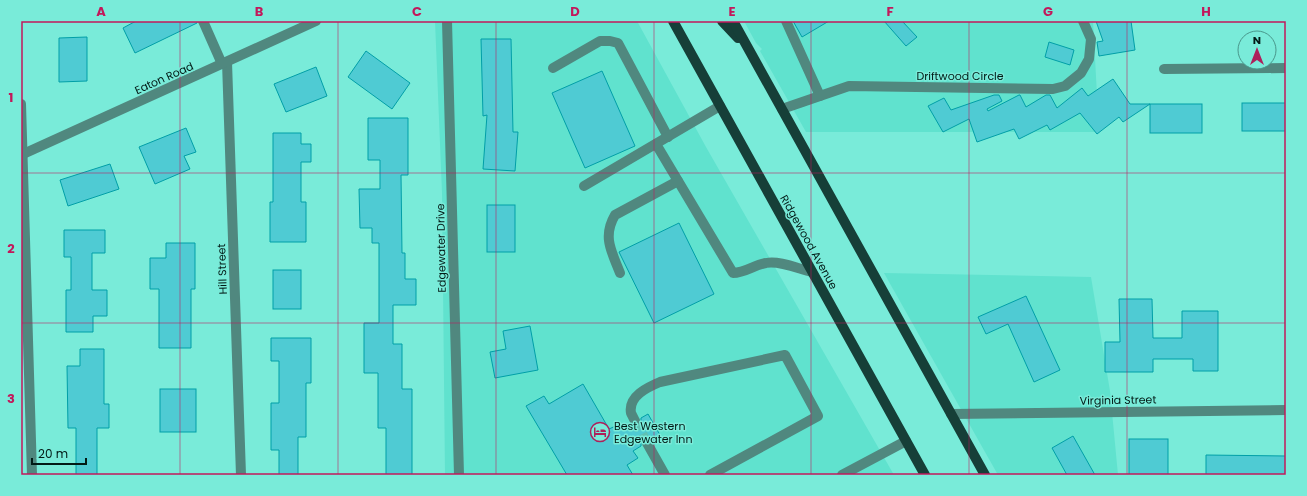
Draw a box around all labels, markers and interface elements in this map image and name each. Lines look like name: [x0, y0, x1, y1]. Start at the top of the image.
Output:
text: A: [96, 2, 106, 21]
text: B: [255, 2, 264, 21]
text: C: [412, 2, 422, 21]
text: D: [570, 2, 580, 21]
text: E: [728, 2, 736, 21]
text: F: [886, 2, 894, 21]
text: G: [1043, 2, 1053, 21]
text: H: [1201, 2, 1211, 21]
north arrow: [1237, 30, 1277, 70]
text: N: [1253, 32, 1261, 48]
street label: Eaton Road: [132, 58, 196, 98]
street label: Driftwood Circle: [916, 68, 1004, 84]
text: 1: [9, 88, 13, 107]
street label: Ridgewood Avenue: [776, 192, 842, 292]
street label: Edgewater Drive: [432, 203, 450, 293]
text: 2: [7, 239, 15, 258]
street label: Hill Street: [213, 243, 231, 295]
text: 3: [7, 389, 15, 408]
street label: Virginia Street: [1080, 391, 1156, 409]
place label: Best Western Edgewater Inn: [614, 418, 692, 447]
hotel icon: Best Western Edgewater Inn: [589, 421, 611, 443]
scale bar: [32, 440, 86, 466]
text: 20 m: [38, 445, 68, 462]

